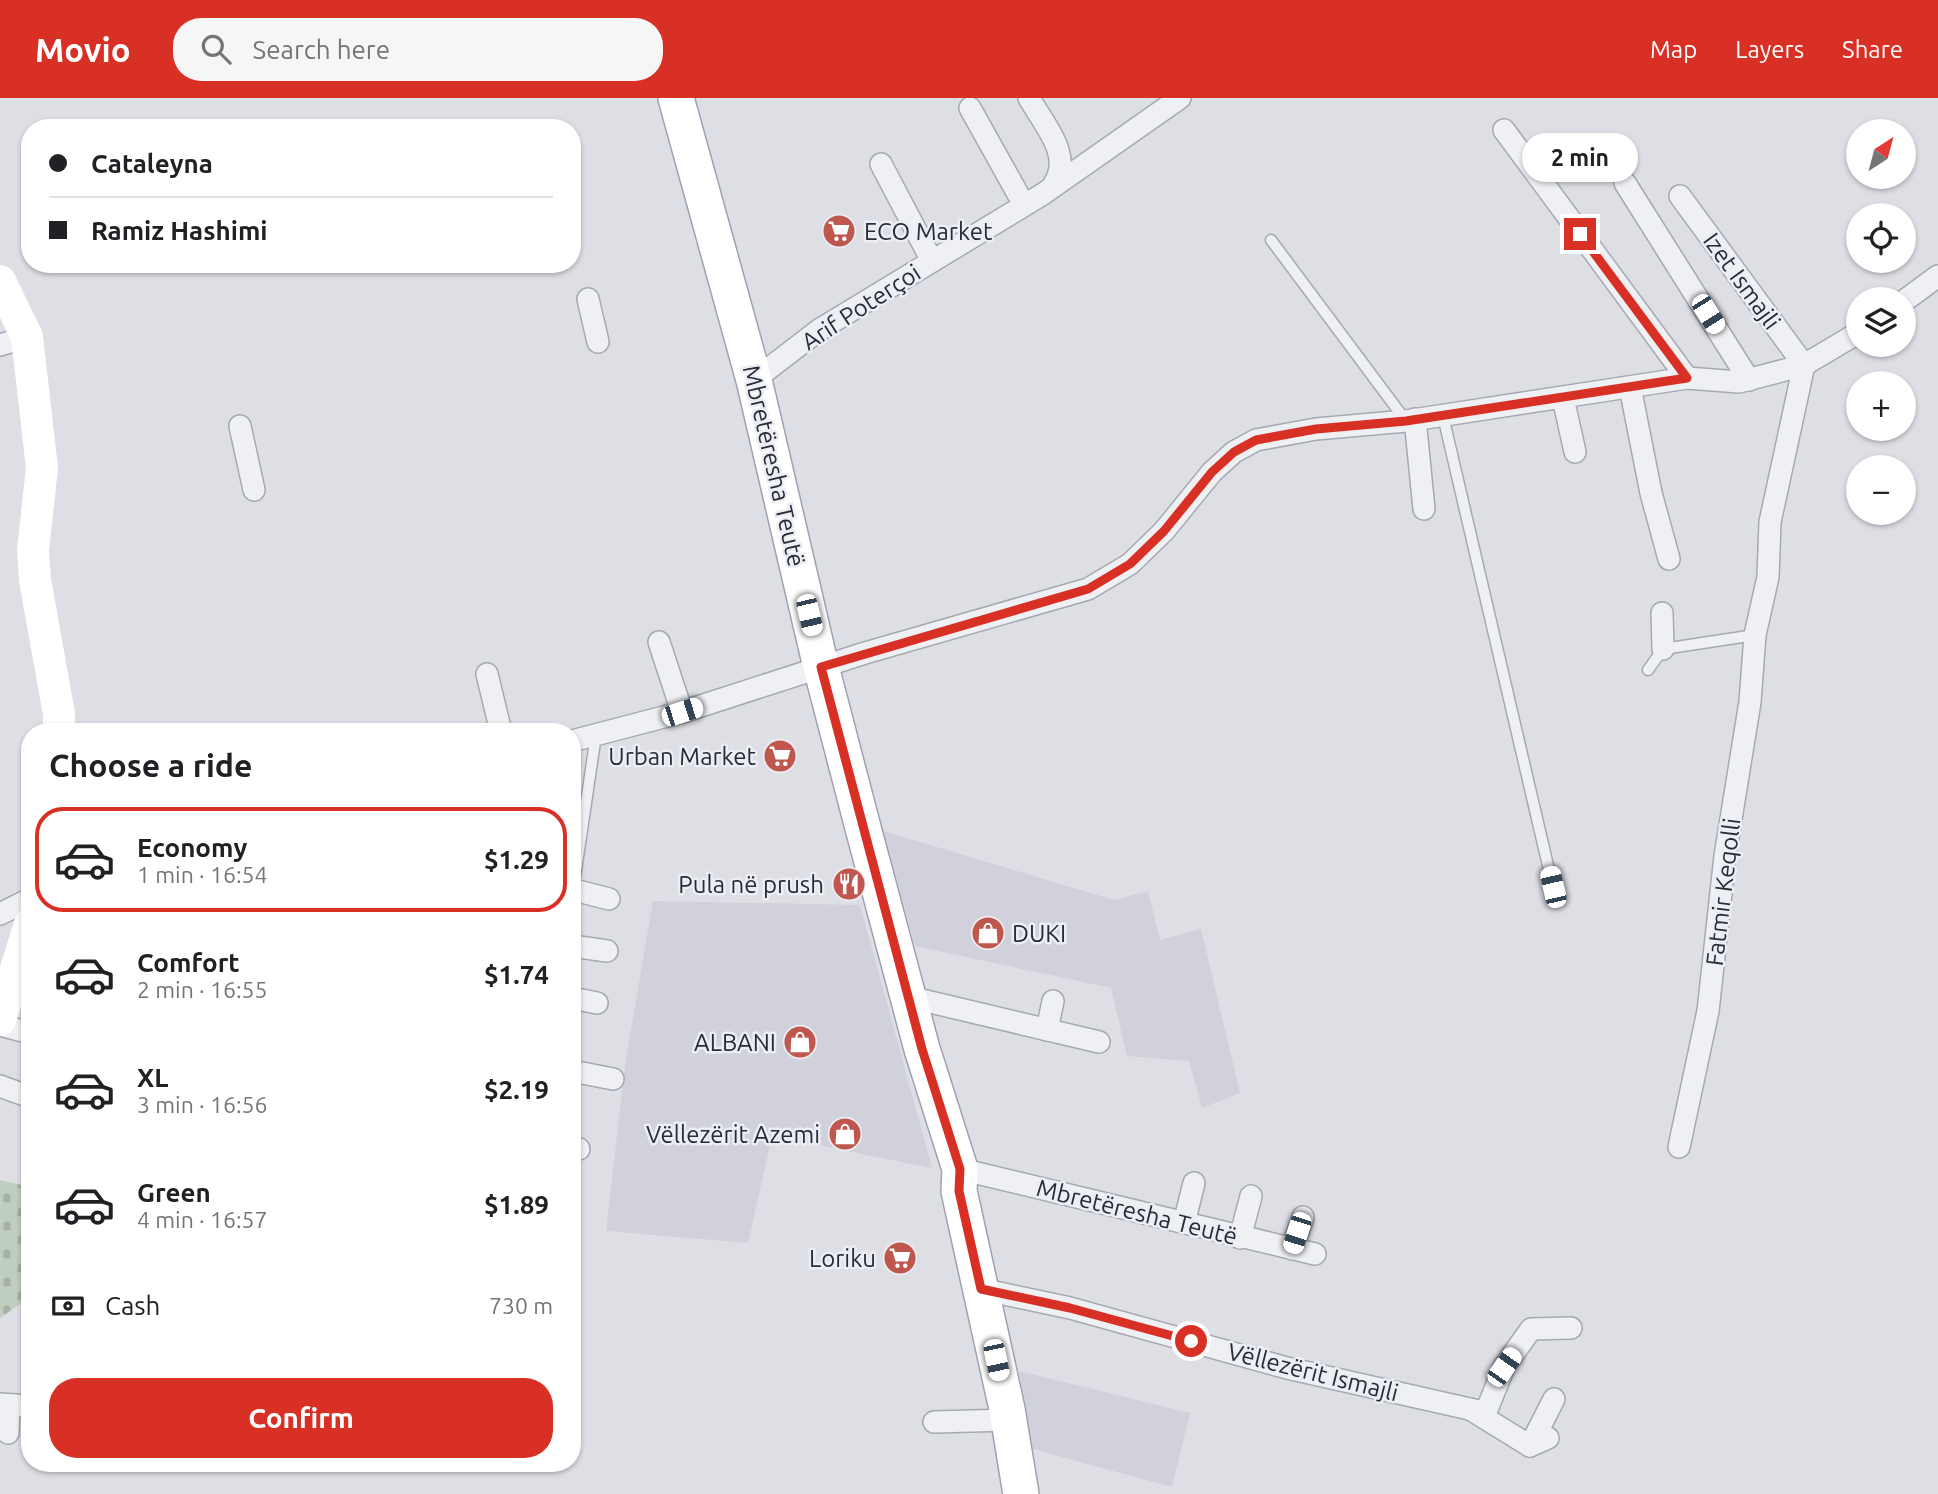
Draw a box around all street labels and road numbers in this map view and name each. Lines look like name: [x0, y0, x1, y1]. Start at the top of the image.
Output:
street label: Izet Ismajli: [1698, 227, 1786, 335]
street label: Arif Poterçoi: [797, 259, 925, 355]
street label: Mbretëresha Teutë: [738, 363, 810, 569]
street label: Fatmir Keqolli: [1701, 817, 1745, 967]
street label: Mbretëresha Teutë: [1034, 1174, 1240, 1250]
street label: Vëllezërit Ismajli: [1225, 1338, 1401, 1406]

